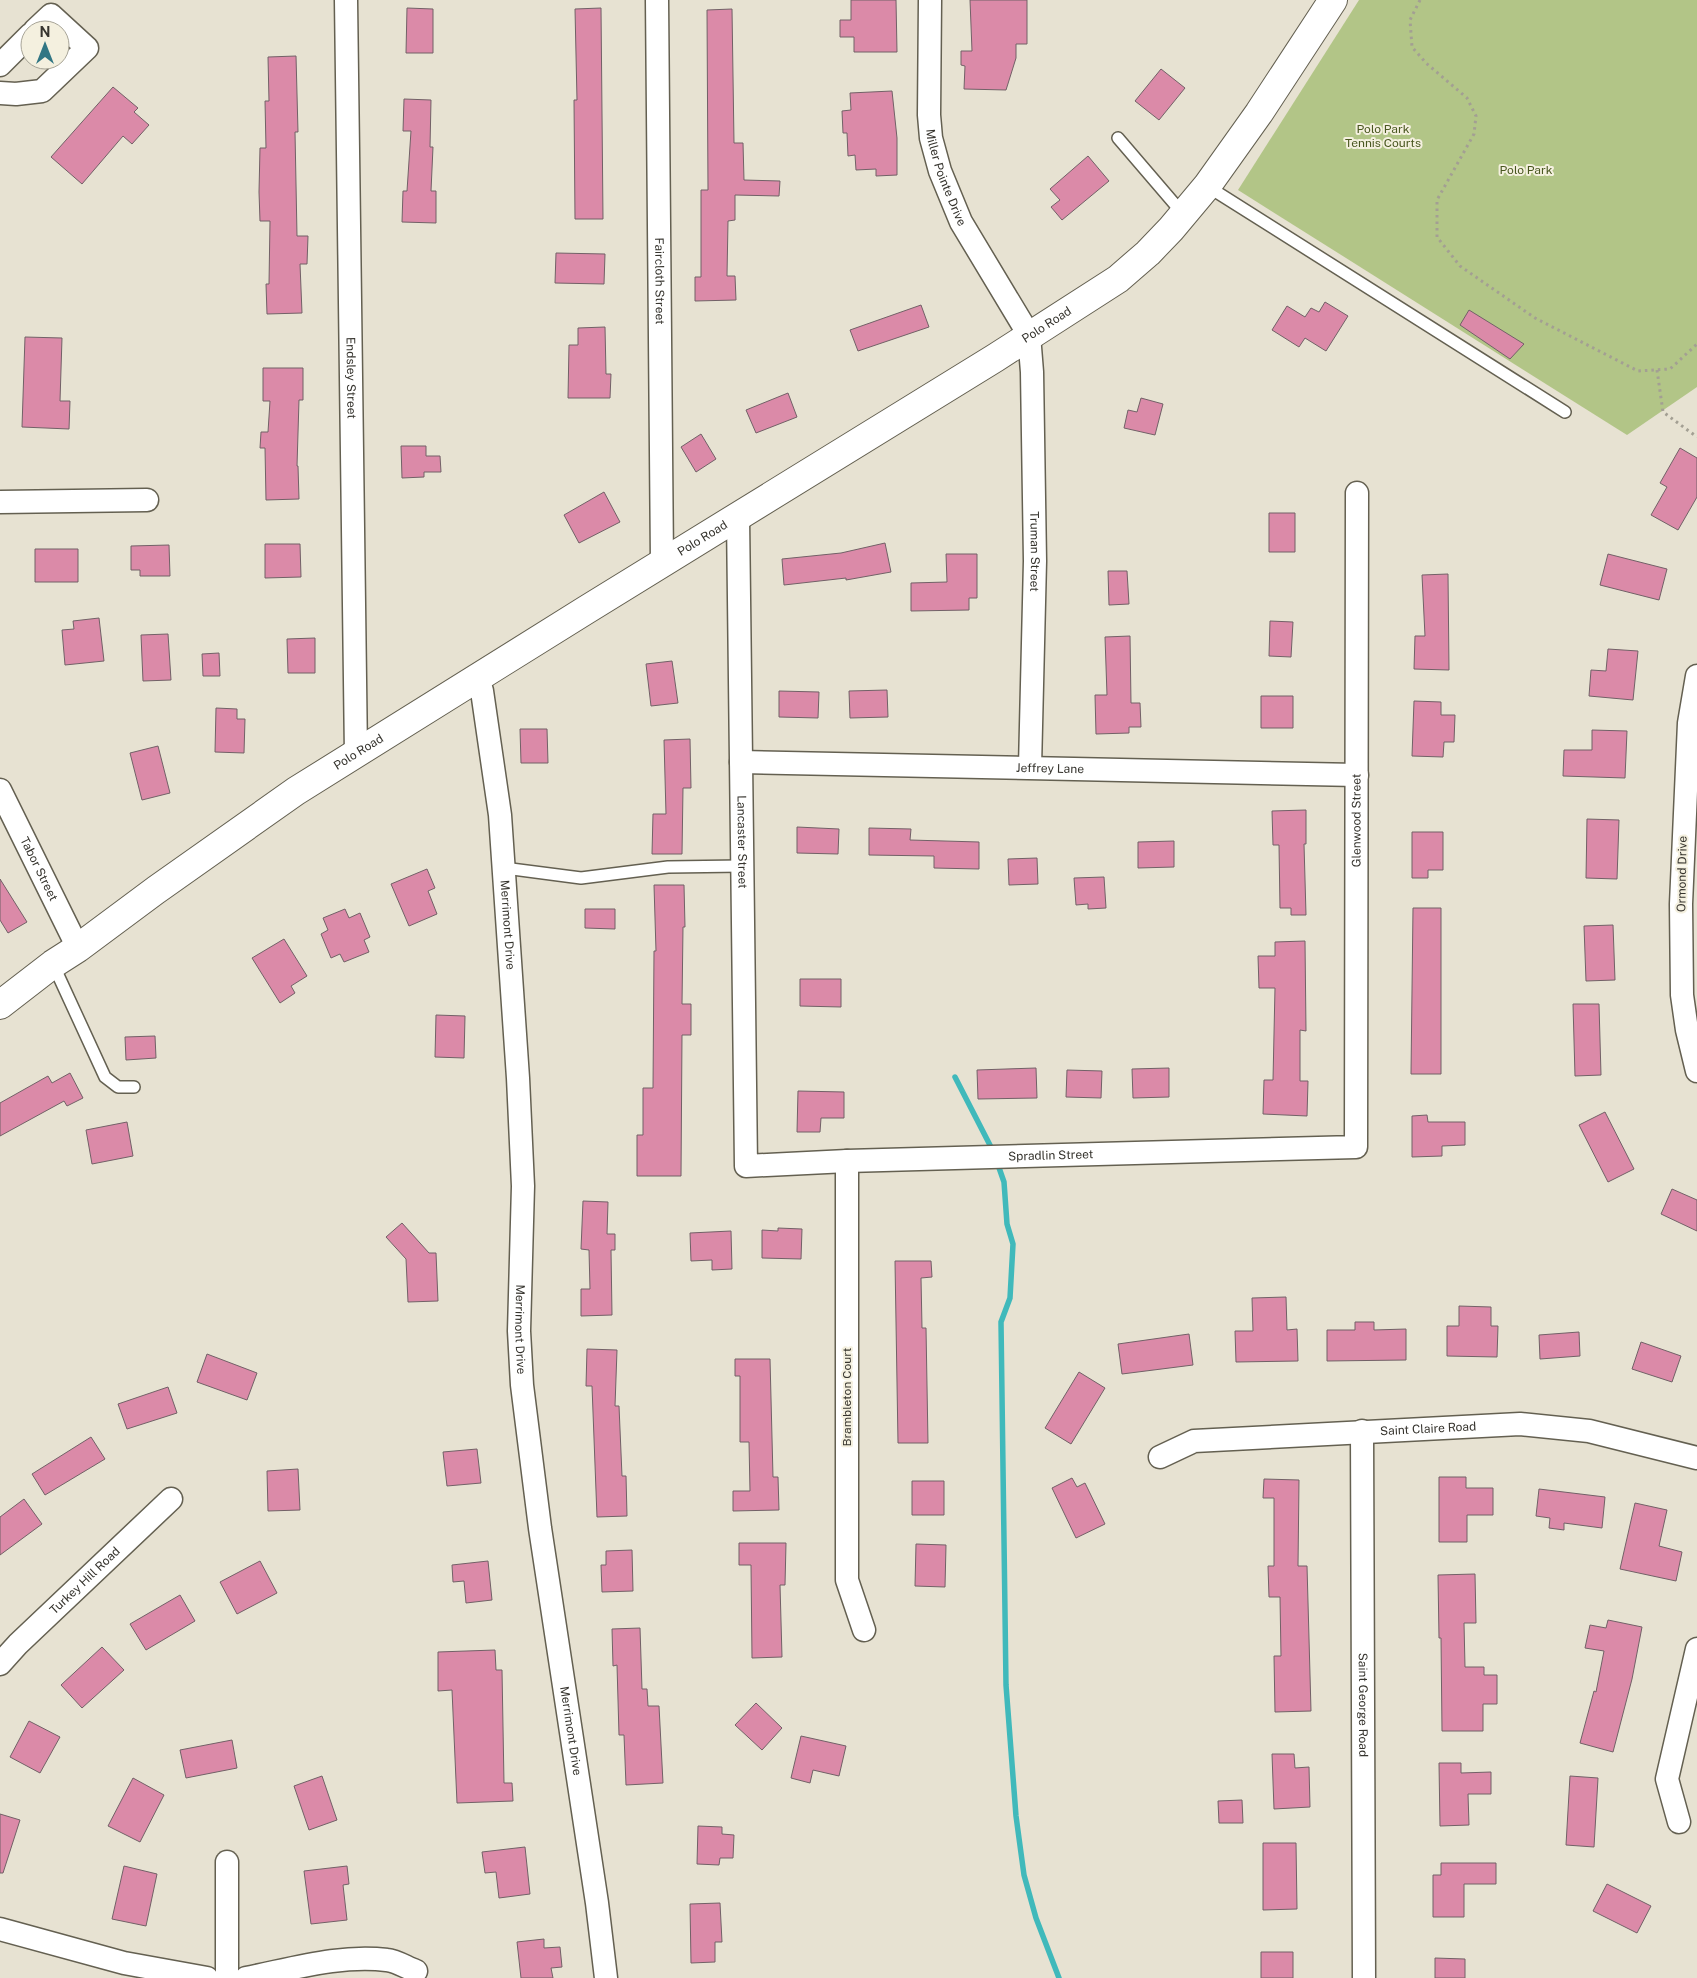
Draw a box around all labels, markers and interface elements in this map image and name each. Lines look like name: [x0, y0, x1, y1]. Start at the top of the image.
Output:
north arrow: [20, 20, 70, 70]
text: N: [40, 24, 50, 40]
park label: Polo Park Tennis Courts: [1345, 122, 1421, 150]
street label: Miller Pointe Drive: [923, 128, 969, 229]
park label: Polo Park: [1500, 163, 1553, 177]
street label: Faircloth Street: [652, 237, 667, 325]
street label: Polo Road: [1019, 304, 1074, 346]
street label: Endsley Street: [343, 337, 359, 419]
street label: Truman Street: [1027, 511, 1042, 592]
street label: Polo Road: [675, 518, 730, 559]
street label: Polo Road: [331, 731, 386, 773]
street label: Jeffrey Lane: [1016, 761, 1084, 776]
street label: Glenwood Street: [1349, 773, 1364, 867]
street label: Lancaster Street: [734, 795, 750, 889]
street label: Tabor Street: [17, 835, 61, 904]
street label: Ormond Drive: [1674, 836, 1690, 912]
street label: Merrimont Drive: [497, 879, 518, 970]
street label: Spradlin Street: [1008, 1147, 1094, 1164]
street label: Merrimont Drive: [512, 1284, 528, 1375]
street label: Brambleton Court: [840, 1347, 854, 1446]
street label: Saint Claire Road: [1380, 1419, 1477, 1438]
street label: Turkey Hill Road: [47, 1544, 123, 1617]
street label: Saint George Road: [1356, 1653, 1370, 1757]
street label: Merrimont Drive: [557, 1685, 585, 1777]

